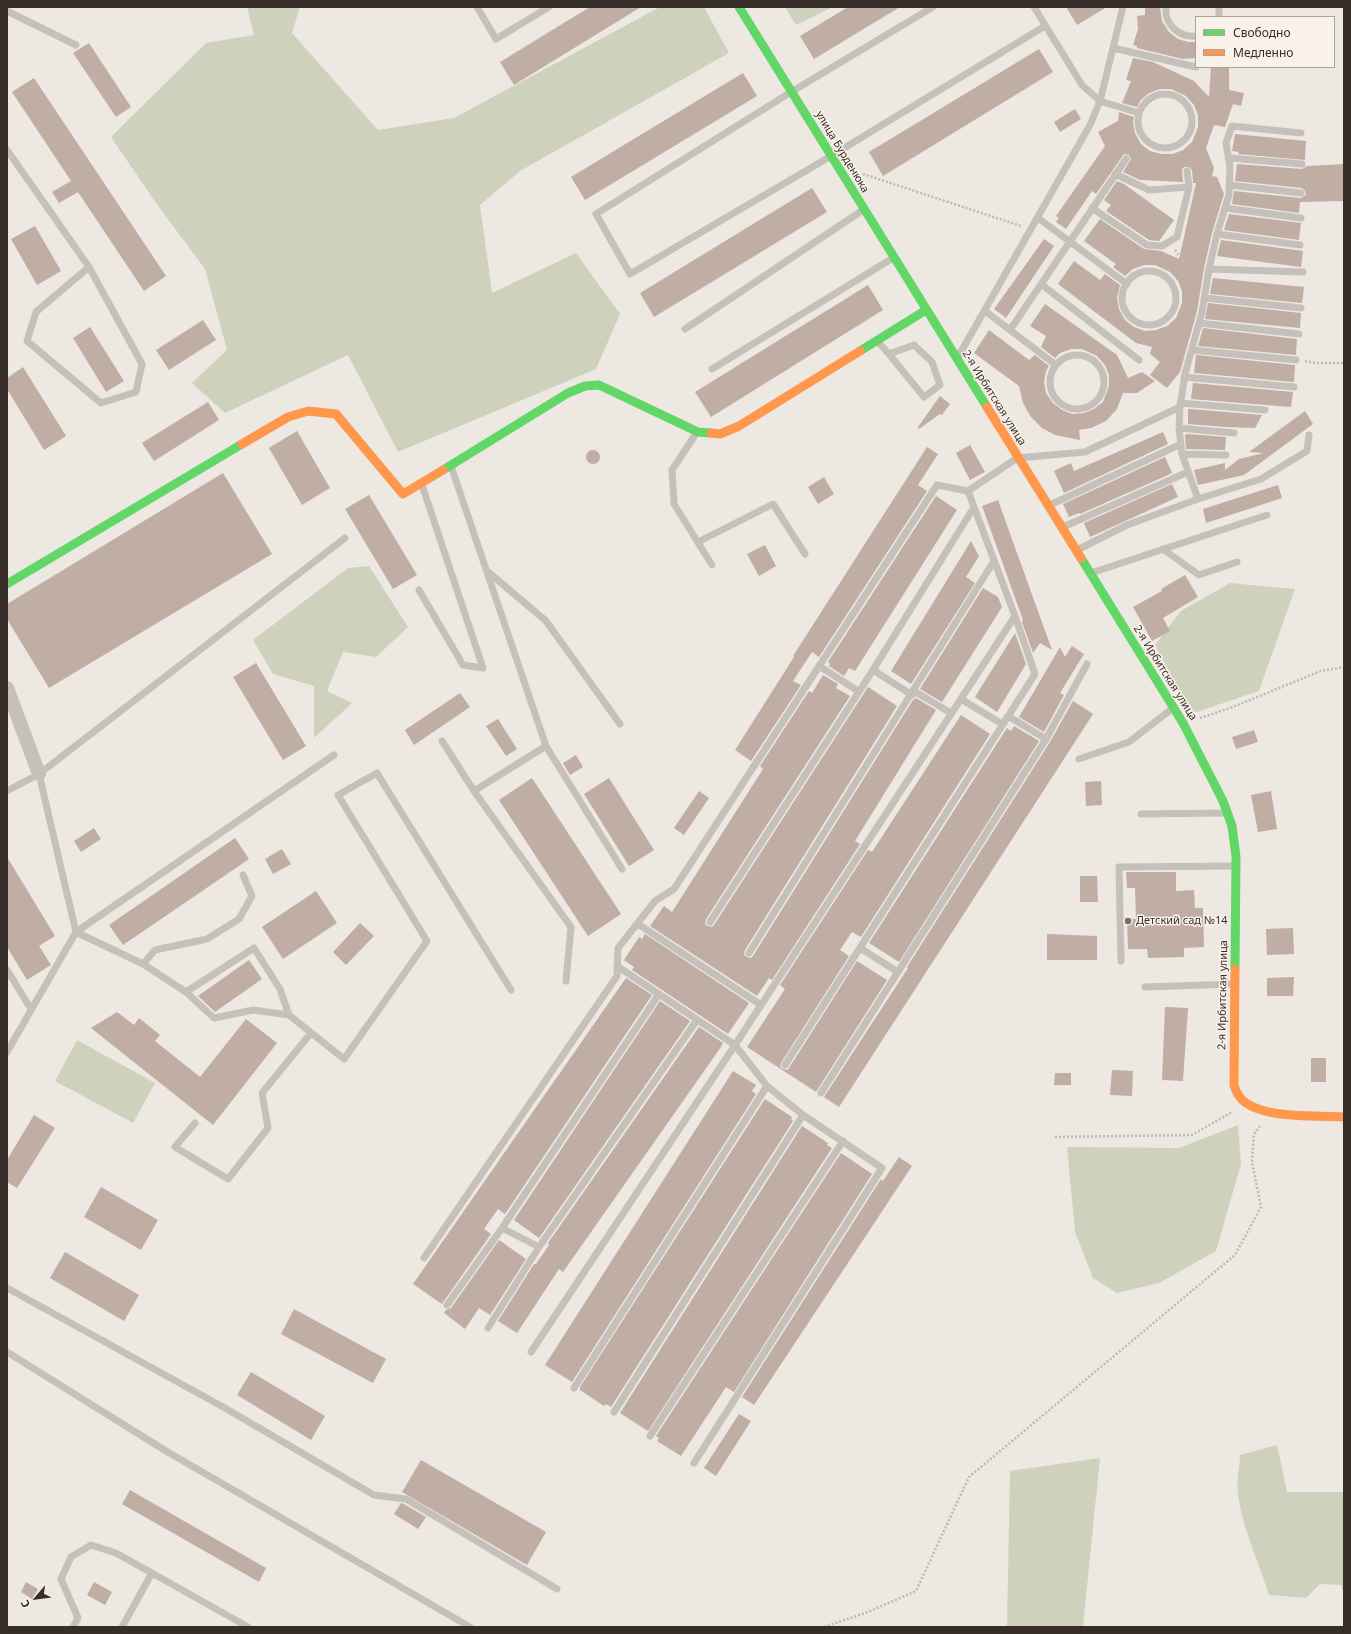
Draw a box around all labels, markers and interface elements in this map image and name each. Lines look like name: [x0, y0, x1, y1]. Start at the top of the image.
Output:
legend: [1195, 16, 1335, 68]
text: Свободно: [1233, 24, 1291, 41]
text: Медленно: [1233, 44, 1293, 61]
street label: улица Бурденюка: [812, 109, 872, 195]
street label: 2-я Ирбитская улица: [959, 348, 1029, 448]
street label: 2-я Ирбитская улица: [1130, 623, 1200, 723]
place label: Детский сад №14: [1136, 914, 1228, 928]
marker: Детский сад №14: [1123, 916, 1133, 926]
street label: 2-я Ирбитская улица: [1215, 940, 1231, 1050]
north arrow: [16, 1578, 56, 1618]
text: С: [17, 1597, 33, 1611]

